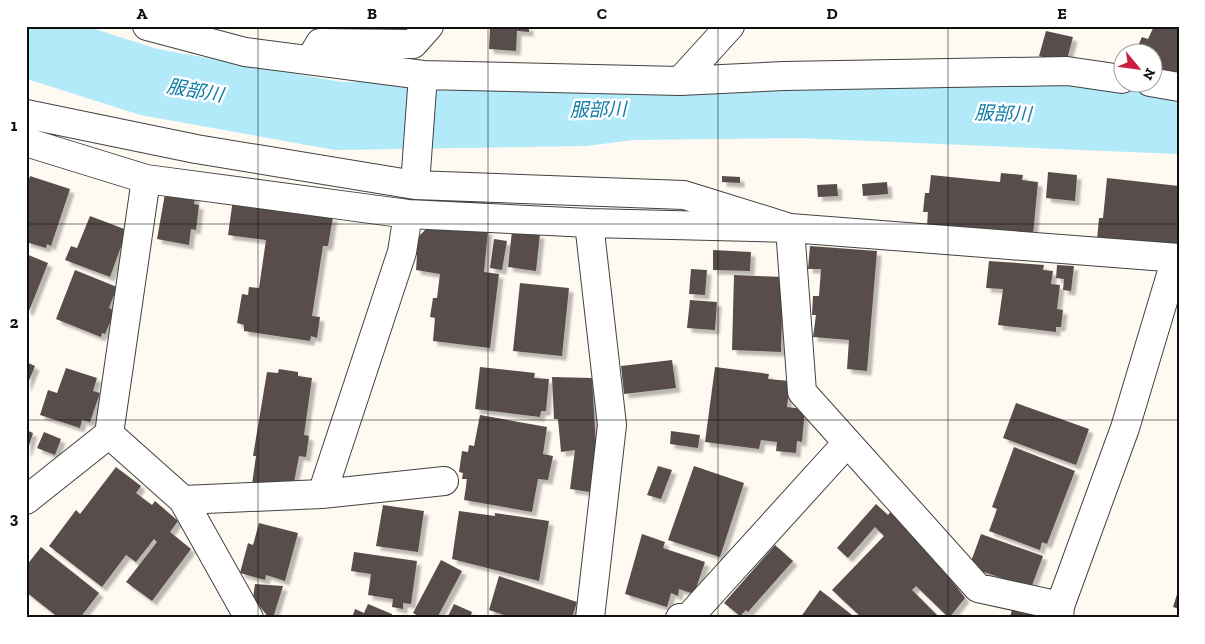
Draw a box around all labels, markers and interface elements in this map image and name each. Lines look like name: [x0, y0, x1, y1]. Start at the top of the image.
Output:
text: A: [137, 4, 148, 23]
text: B: [367, 4, 377, 23]
text: C: [597, 4, 607, 23]
text: D: [826, 4, 838, 23]
text: E: [1057, 4, 1067, 23]
north arrow: [1112, 42, 1162, 92]
text: N: [1139, 65, 1159, 83]
water label: 服部川: [165, 74, 227, 107]
water label: 服部川: [569, 97, 629, 121]
water label: 服部川: [974, 101, 1034, 126]
text: 1: [11, 116, 18, 135]
text: 2: [10, 313, 19, 332]
text: 3: [10, 509, 19, 528]

